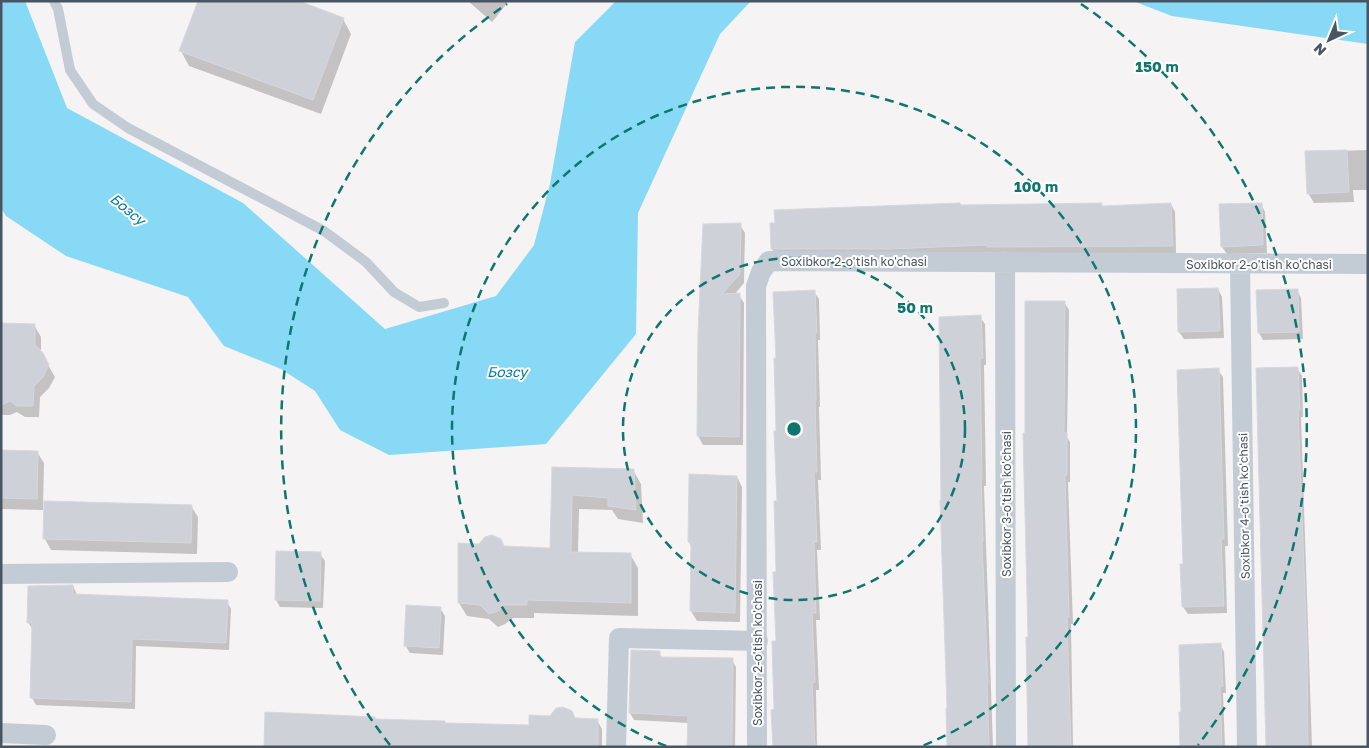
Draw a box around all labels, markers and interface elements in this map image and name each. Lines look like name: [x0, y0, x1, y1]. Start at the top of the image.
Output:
north arrow: [1304, 15, 1354, 65]
text: N: [1310, 40, 1329, 60]
text: 150 m: [1135, 57, 1179, 75]
text: 100 m: [1014, 177, 1058, 195]
water label: Бозсу: [107, 190, 151, 230]
street label: Soxibkor 2-o'tish ko'chasi: [781, 254, 927, 269]
street label: Soxibkor 2-o'tish ko'chasi: [1186, 257, 1332, 272]
text: 50 m: [897, 298, 933, 316]
water label: Бозсу: [487, 363, 529, 380]
centre of rings: [785, 420, 803, 438]
street label: Soxibkor 3-o'tish ko'chasi: [999, 431, 1014, 577]
street label: Soxibkor 4-o'tish ko'chasi: [1235, 433, 1253, 579]
street label: Soxibkor 2-o'tish ko'chasi: [750, 580, 765, 726]

